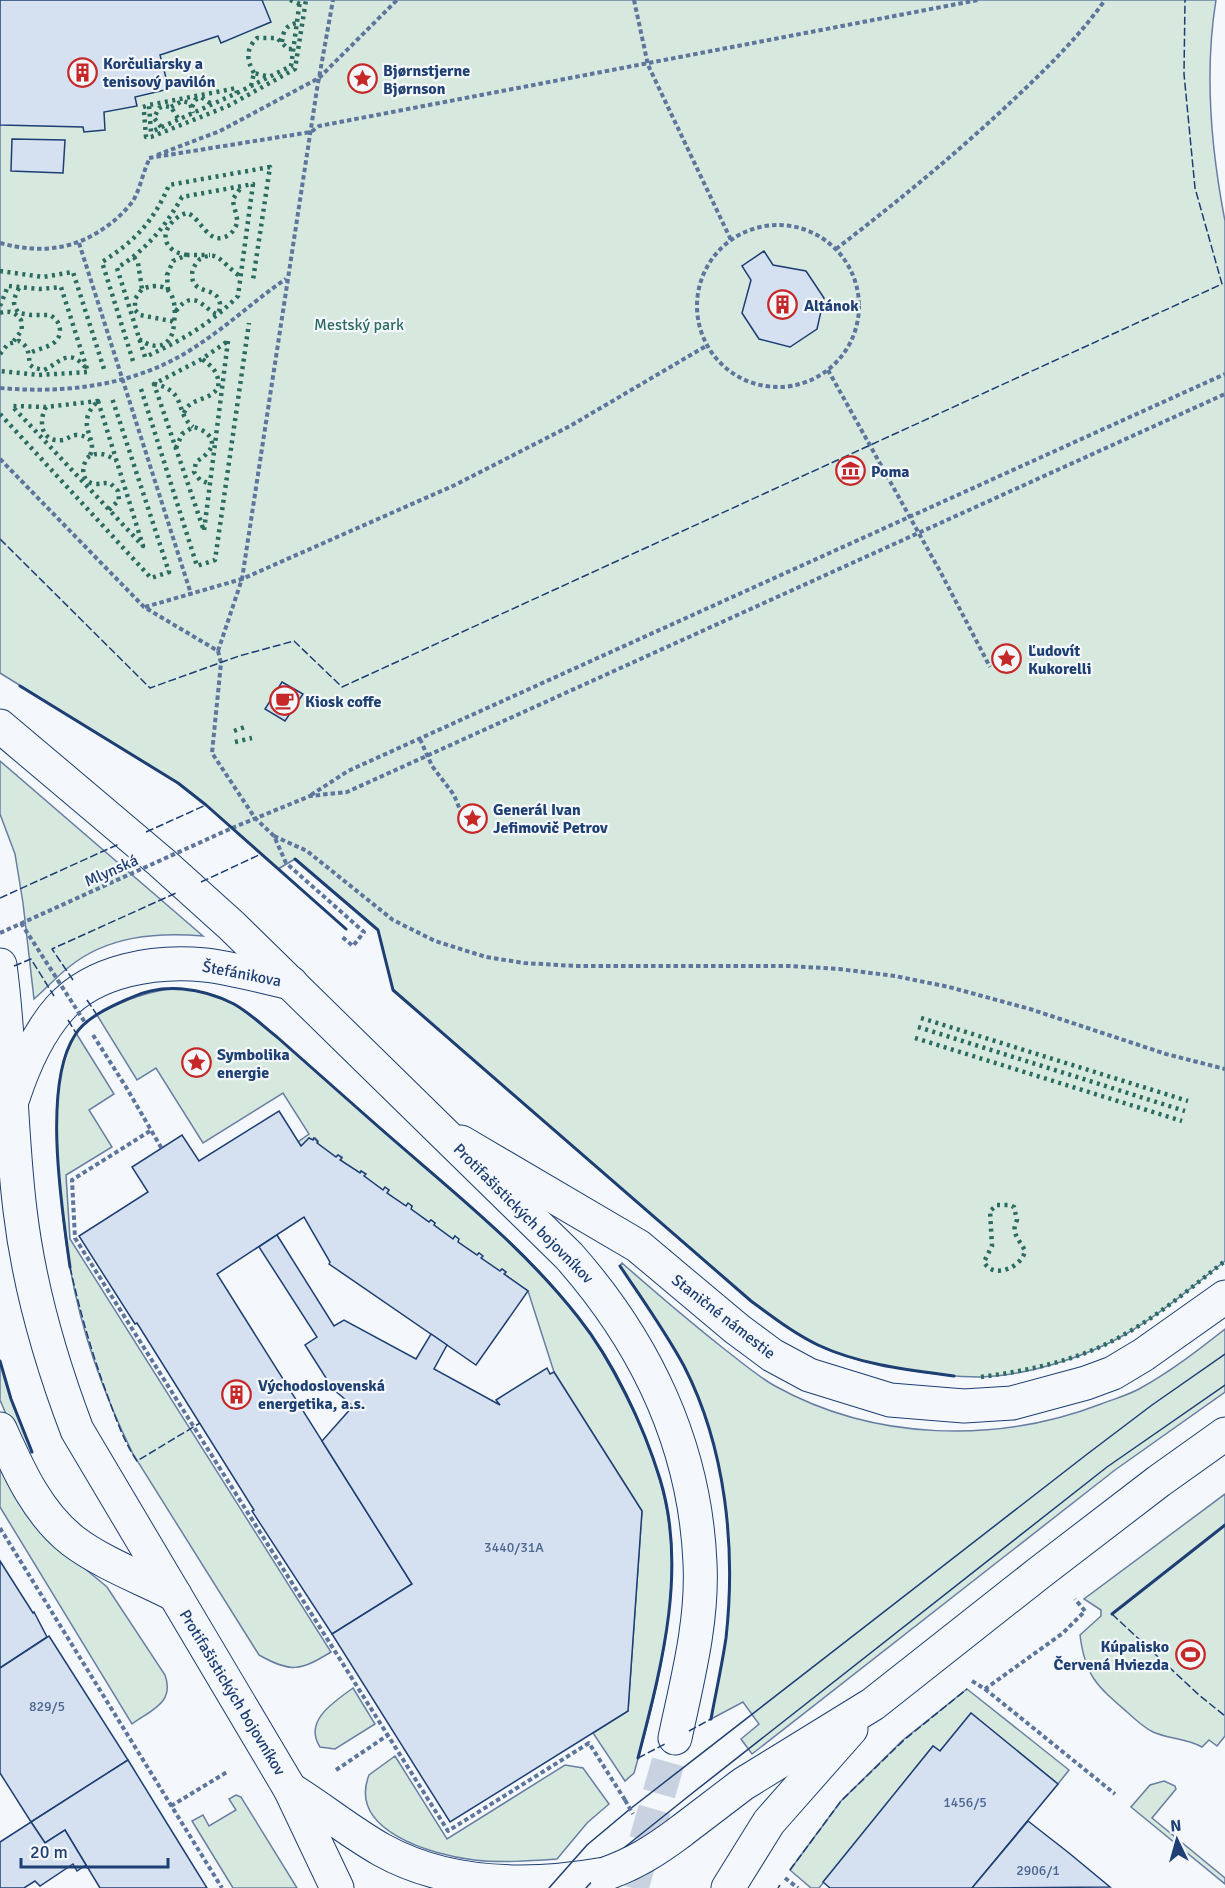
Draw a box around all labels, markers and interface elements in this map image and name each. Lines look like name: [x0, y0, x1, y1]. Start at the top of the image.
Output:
place label: Korčuliarsky a tenisový pavilón: [102, 54, 216, 92]
building icon: Korčuliarsky a tenisový pavilón: [66, 56, 98, 88]
place label: Bjørnstjerne Bjørnson: [383, 61, 470, 99]
place icon: Bjørnstjerne Bjørnson: [346, 63, 378, 95]
building icon: Altánok: [767, 289, 799, 321]
place label: Altánok: [804, 296, 859, 316]
park label: Mestský park: [314, 315, 404, 335]
museum icon: Poma: [834, 455, 866, 487]
place label: Poma: [871, 462, 910, 482]
place label: Ľudovít Kukorelli: [1028, 641, 1091, 679]
place icon: Ľudovít Kukorelli: [991, 643, 1023, 675]
cafe icon: Kiosk coffe: [268, 685, 300, 717]
place label: Kiosk coffe: [305, 692, 381, 712]
place label: Generál Ivan Jefimovič Petrov: [493, 800, 608, 838]
place icon: Generál Ivan Jefimovič Petrov: [456, 802, 488, 834]
street label: Mlynská: [81, 850, 141, 892]
street label: Štefánikova: [201, 957, 283, 991]
place label: Symbolika energie: [217, 1045, 290, 1083]
place icon: Symbolika energie: [180, 1047, 212, 1079]
street label: Protifašistických bojovníkov: [449, 1139, 598, 1288]
street label: Staničné námestie: [668, 1270, 779, 1363]
place label: Východoslovenská energetika, a.s.: [258, 1376, 385, 1414]
building icon: Východoslovenská energetika, a.s.: [221, 1378, 253, 1410]
house number: 3440/31A: [484, 1539, 544, 1556]
street label: Protifašistických bojovníkov: [175, 1606, 290, 1780]
place label: Kúpalisko Červená Hviezda: [1054, 1637, 1169, 1675]
sports icon: Kúpalisko Červená Hviezda: [1174, 1639, 1206, 1671]
house number: 829/5: [29, 1698, 65, 1715]
house number: 1456/5: [943, 1794, 987, 1811]
north arrow: [1147, 1810, 1207, 1870]
text: N: [1169, 1816, 1182, 1837]
scale bar: [21, 1831, 168, 1869]
text: 20 m: [30, 1841, 68, 1863]
house number: 2906/1: [1016, 1862, 1060, 1879]

